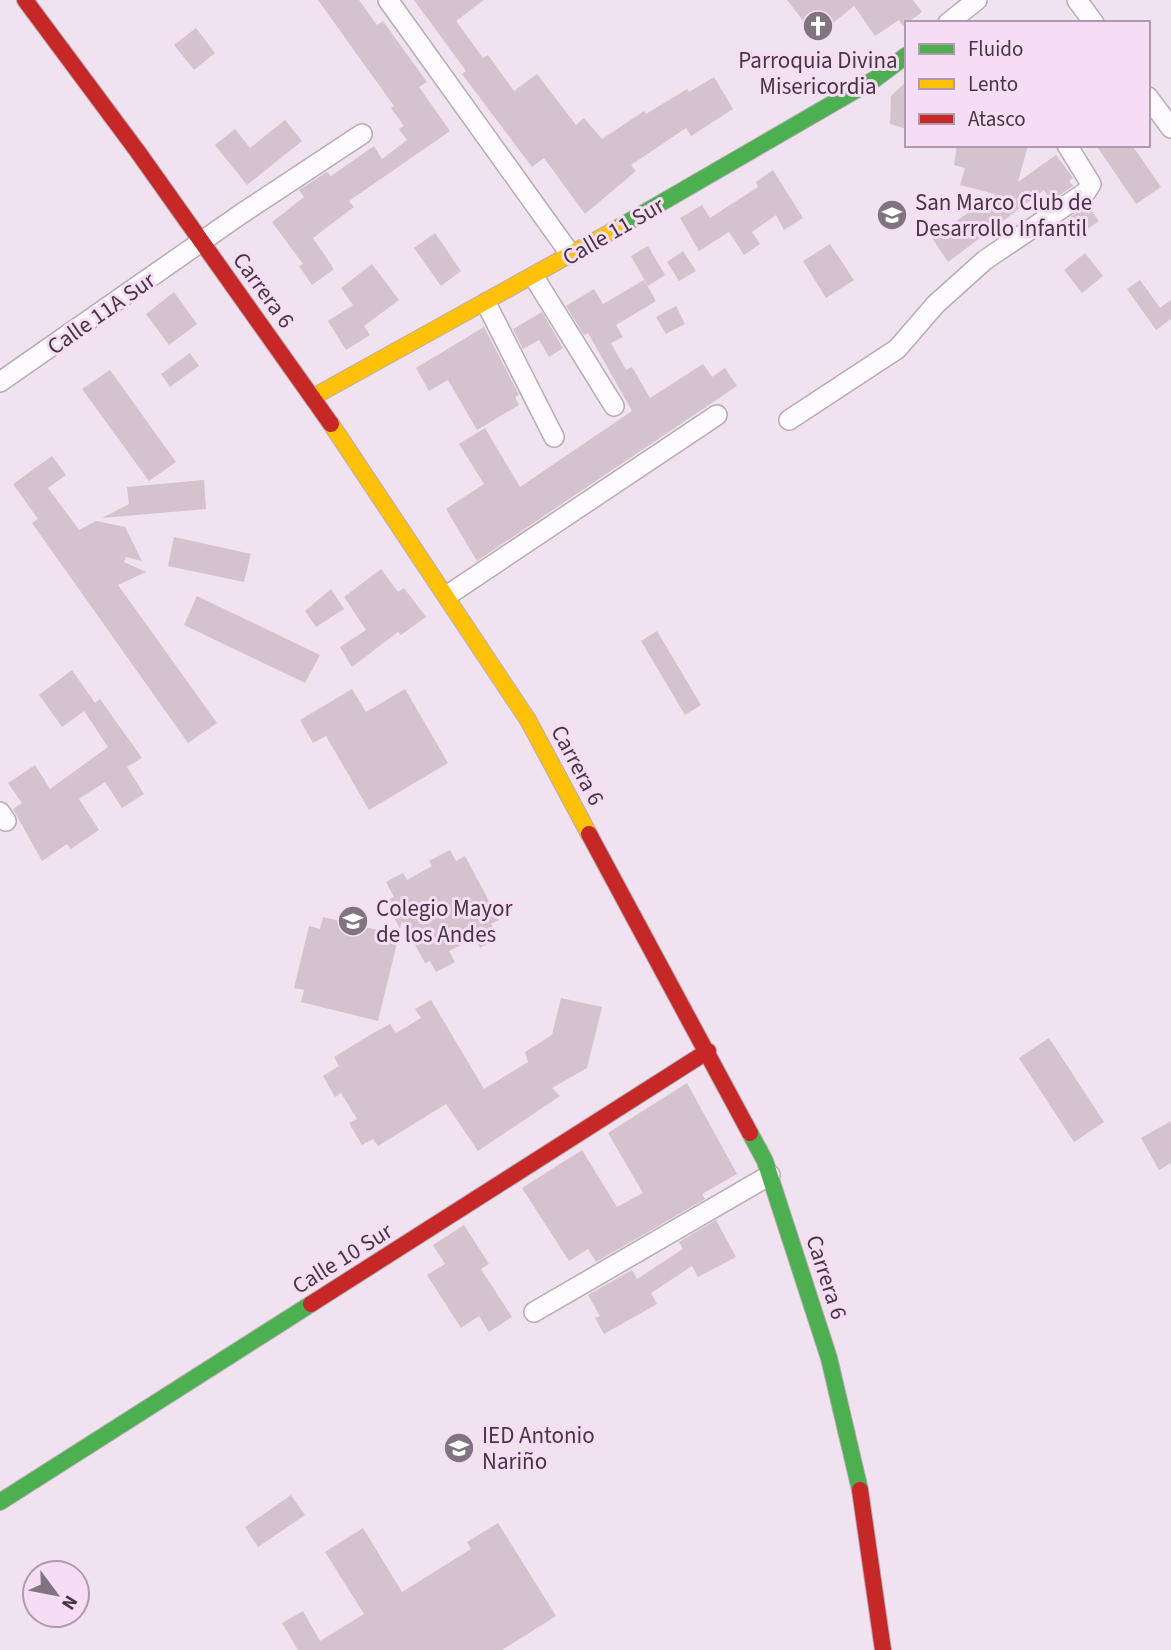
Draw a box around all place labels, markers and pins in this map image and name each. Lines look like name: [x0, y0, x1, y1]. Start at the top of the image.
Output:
church icon: Parroquia Divina Misericordia: [801, 9, 835, 43]
place label: Parroquia Divina Misericordia: [738, 44, 898, 103]
place label: San Marco Club de Desarrollo Infantil: [915, 186, 1092, 245]
school or university icon: San Marco Club de Desarrollo Infantil: [875, 198, 909, 232]
place label: Colegio Mayor de los Andes: [376, 892, 513, 951]
school or university icon: Colegio Mayor de los Andes: [336, 904, 370, 938]
place label: IED Antonio Nariño: [482, 1419, 595, 1478]
school or university icon: IED Antonio Nariño: [442, 1431, 476, 1465]

